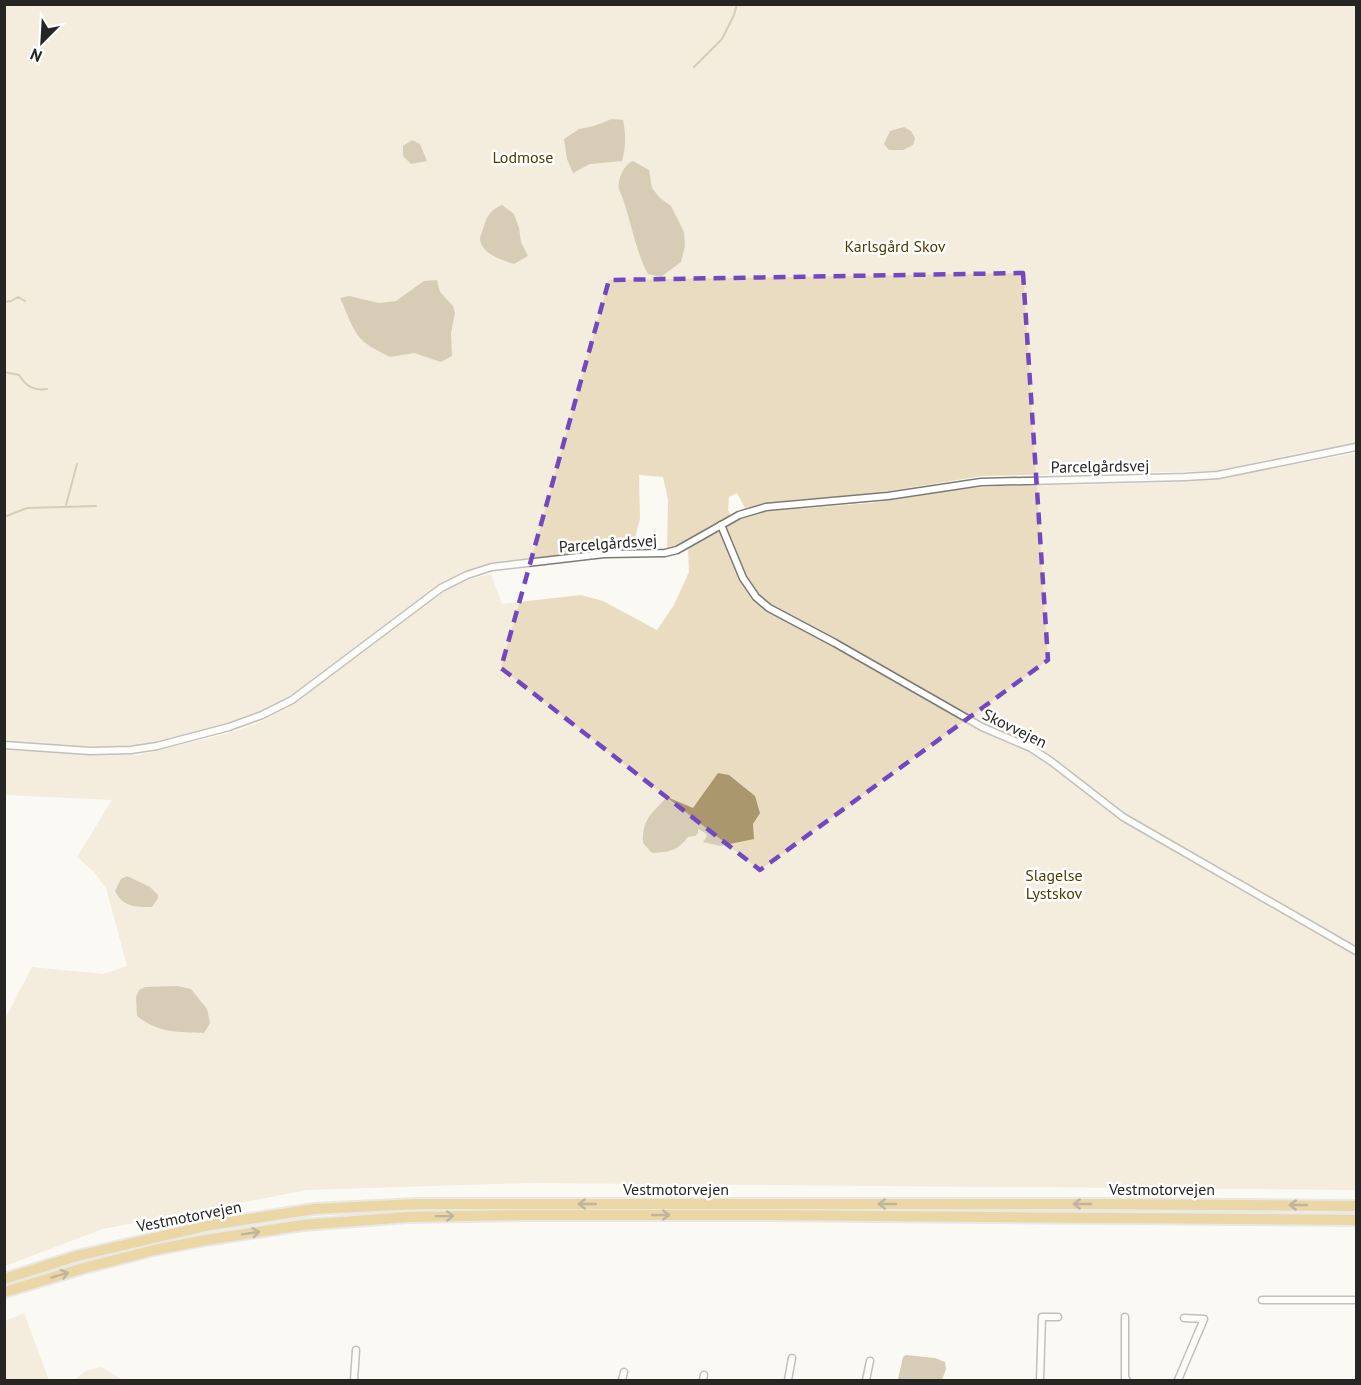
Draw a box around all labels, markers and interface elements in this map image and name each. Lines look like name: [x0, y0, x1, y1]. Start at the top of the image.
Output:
north arrow: [12, 12, 72, 72]
text: N: [27, 44, 45, 67]
park label: Lodmose: [493, 147, 553, 167]
park label: Karlsgård Skov: [844, 236, 946, 256]
street label: Parcelgårdsvej: [1051, 455, 1149, 477]
street label: Parcelgårdsvej: [558, 530, 658, 556]
street label: Skovvejen: [980, 704, 1050, 752]
park label: Slagelse Lystskov: [1025, 865, 1083, 903]
street label: Vestmotorvejen: [622, 1179, 729, 1199]
street label: Vestmotorvejen: [1108, 1179, 1215, 1199]
street label: Vestmotorvejen: [134, 1196, 243, 1236]
one-way arrow: [578, 1198, 598, 1210]
one-way arrow: [878, 1198, 898, 1210]
one-way arrow: [1073, 1198, 1093, 1210]
one-way arrow: [1289, 1199, 1309, 1211]
one-way arrow: [650, 1209, 670, 1221]
one-way arrow: [434, 1211, 454, 1222]
one-way arrow: [240, 1227, 260, 1238]
one-way arrow: [50, 1269, 69, 1280]

